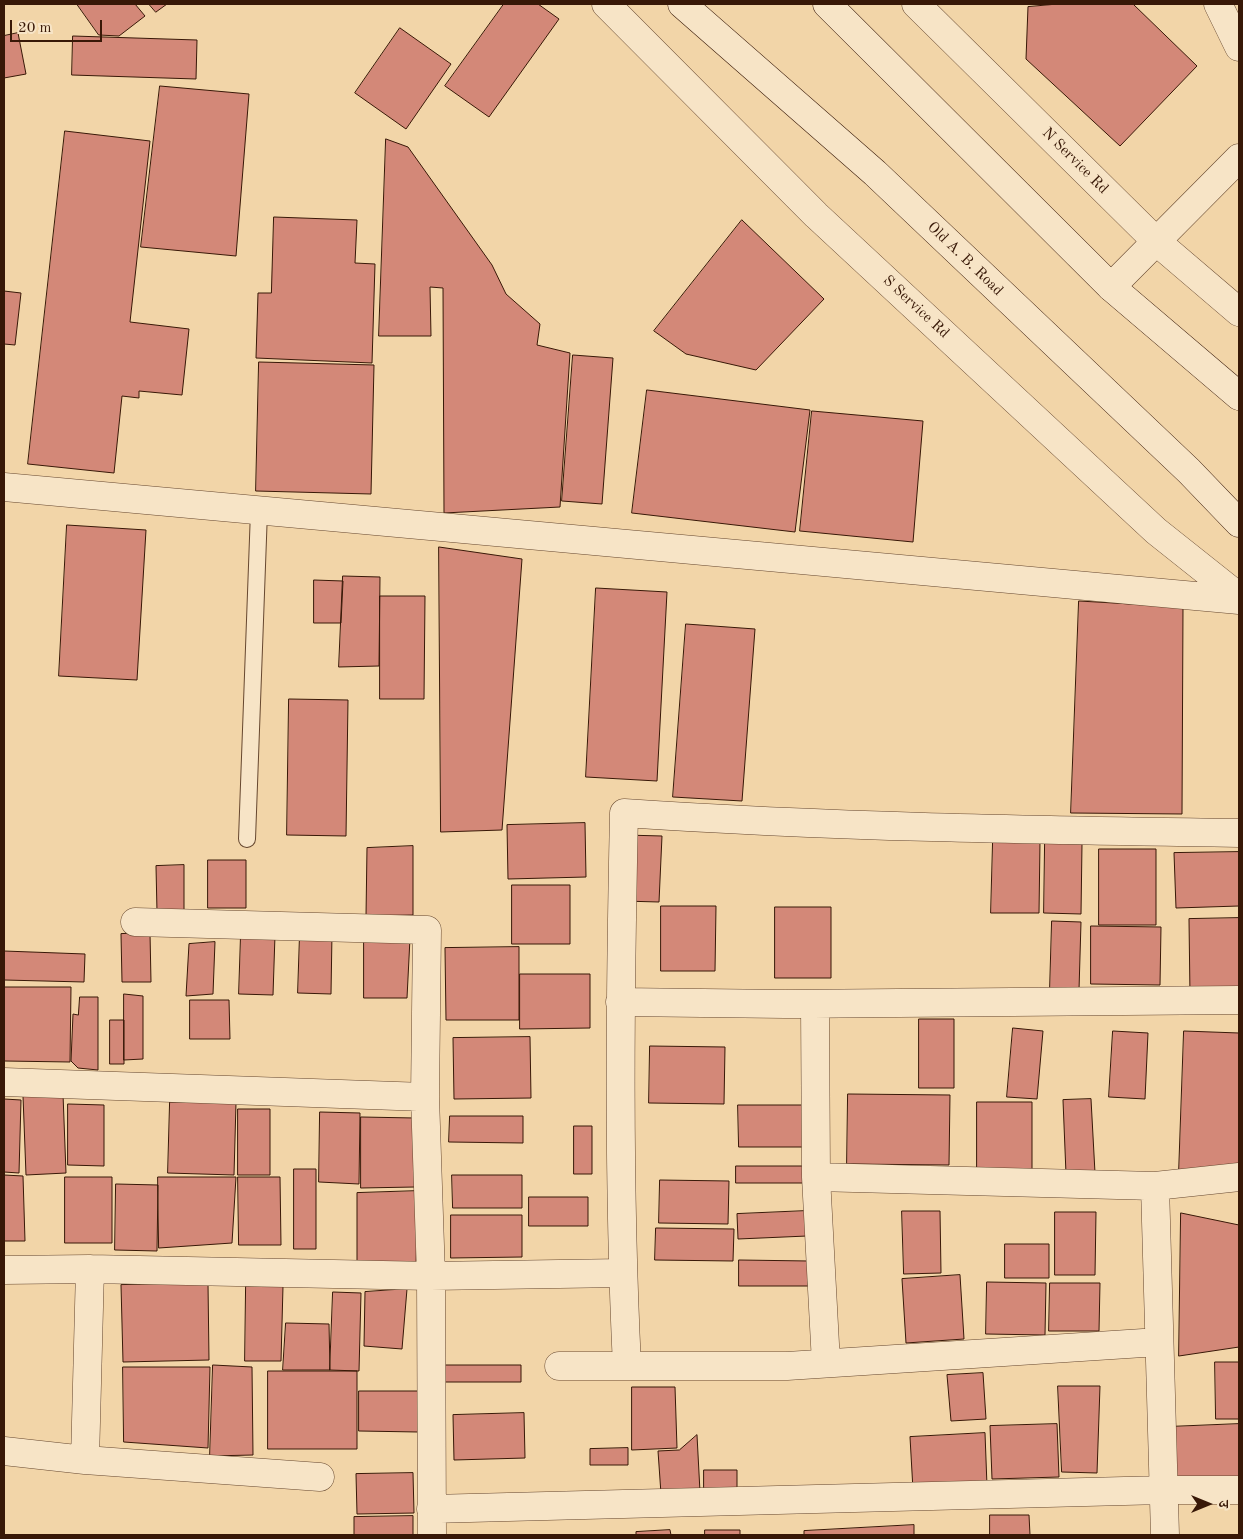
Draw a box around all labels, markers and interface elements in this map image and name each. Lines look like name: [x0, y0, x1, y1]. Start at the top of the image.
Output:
scale bar: [12, 10, 105, 42]
text: 20 m: [18, 21, 52, 36]
street label: N Service Rd: [1038, 124, 1112, 198]
street label: Old A. B. Road: [923, 218, 1007, 300]
street label: S Service Rd: [879, 272, 953, 342]
north arrow: [1183, 1479, 1233, 1529]
text: उ: [1216, 1500, 1230, 1508]

